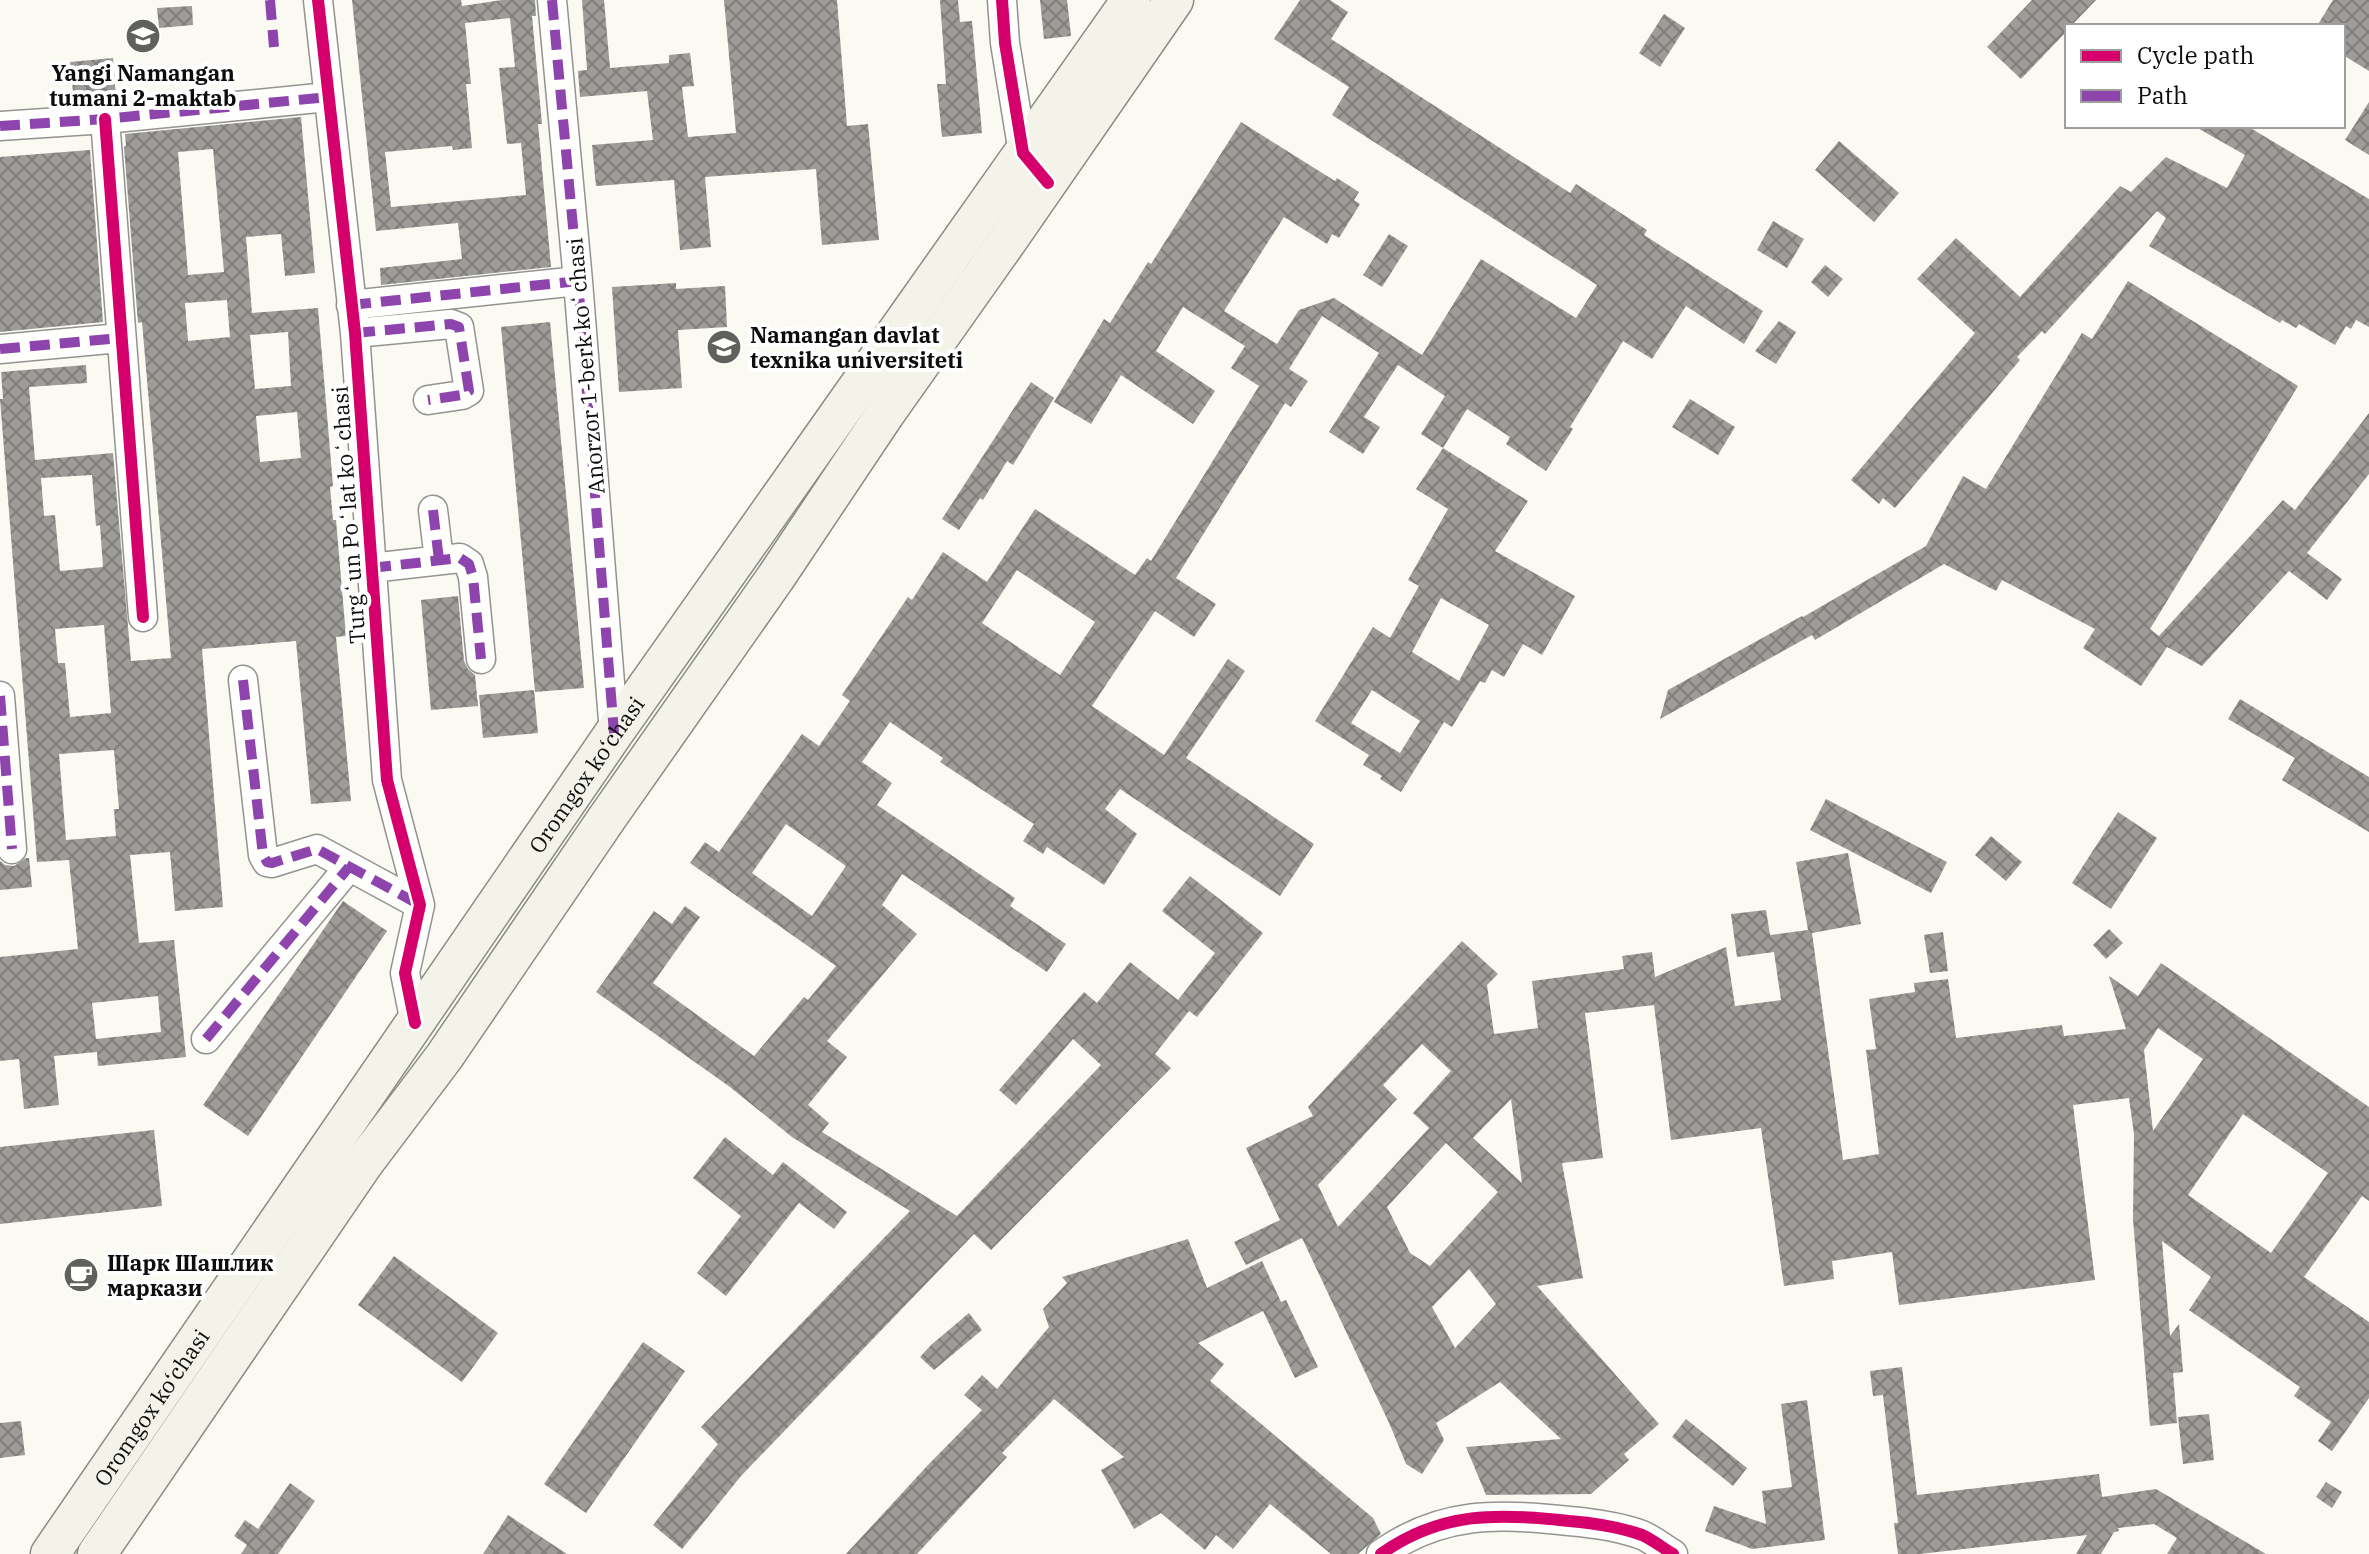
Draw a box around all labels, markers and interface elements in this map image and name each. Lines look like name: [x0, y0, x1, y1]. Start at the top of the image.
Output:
school or university icon: Yangi Namangan tumani 2-maktab: [124, 17, 162, 55]
legend: [2065, 24, 2345, 128]
text: Cycle path: [2137, 39, 2254, 71]
place label: Yangi Namangan tumani 2-maktab: [49, 58, 237, 112]
text: Path: [2137, 79, 2188, 111]
street label: Anorzor 1-berk koʻchasi: [559, 237, 611, 495]
place label: Namangan davlat texnika universiteti: [750, 320, 963, 374]
school or university icon: Namangan davlat texnika universiteti: [705, 328, 743, 366]
street label: Turgʻun Poʻlat koʻchasi: [325, 385, 371, 645]
street label: Oromgox ko‘chasi: [522, 690, 650, 858]
place label: Шарк Шашлик маркази: [107, 1248, 274, 1302]
cafe icon: Шарк Шашлик маркази: [62, 1256, 100, 1294]
street label: Oromgox ko‘chasi: [87, 1323, 215, 1491]

